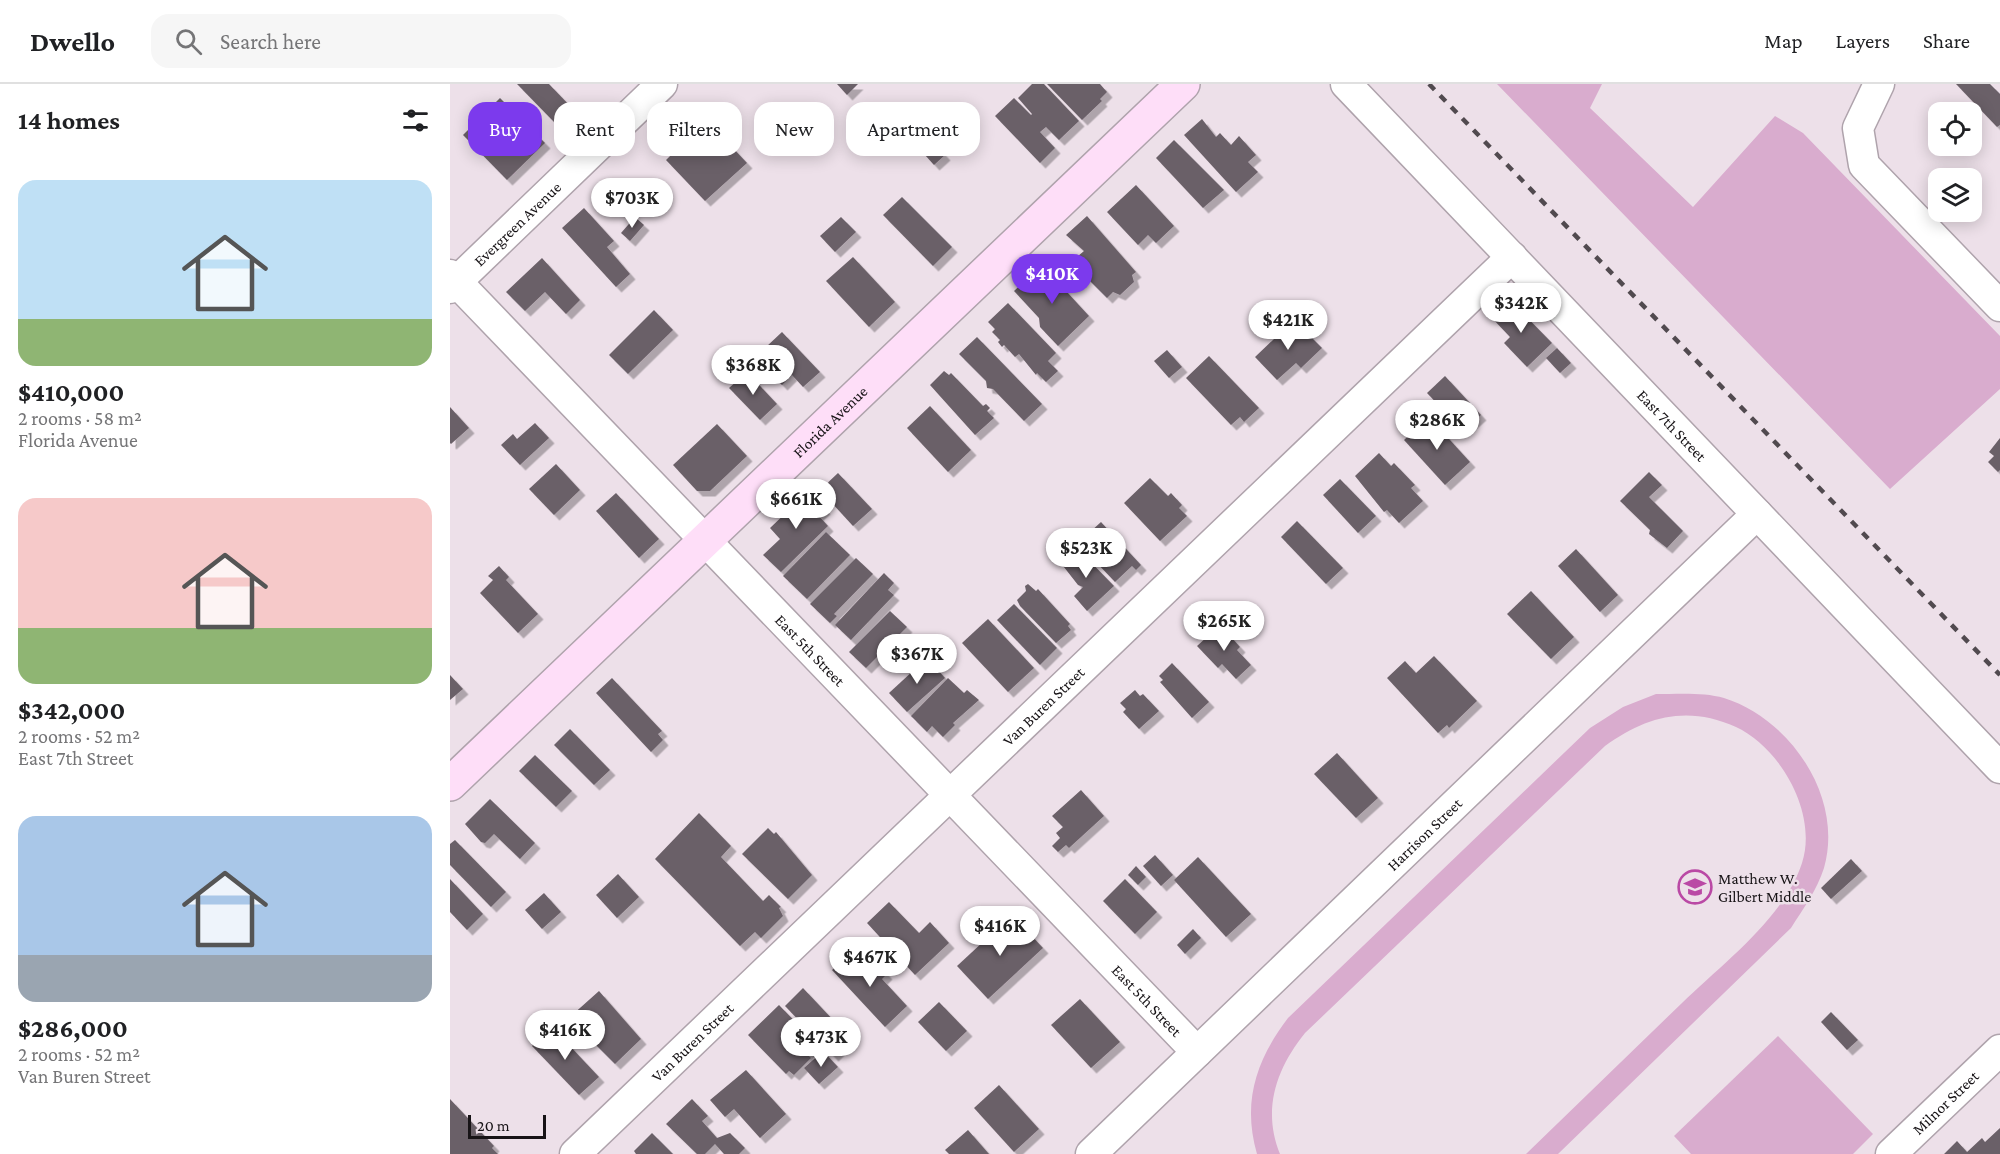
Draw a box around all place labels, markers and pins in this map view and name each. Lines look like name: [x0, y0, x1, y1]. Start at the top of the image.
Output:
pin: $703K: [590, 178, 674, 229]
pin: $410K: [1010, 254, 1094, 305]
pin: $342K: [1479, 283, 1563, 334]
pin: $421K: [1246, 300, 1330, 351]
pin: $368K: [711, 345, 795, 396]
pin: $286K: [1395, 400, 1479, 451]
pin: $661K: [754, 479, 838, 530]
pin: $523K: [1044, 528, 1128, 579]
pin: $265K: [1182, 601, 1266, 652]
pin: $367K: [875, 634, 959, 685]
school or university icon: Matthew W. Gilbert Middle: [1677, 869, 1713, 905]
place label: Matthew W. Gilbert Middle: [1718, 870, 1811, 905]
pin: $416K: [958, 906, 1042, 957]
pin: $467K: [828, 937, 912, 988]
pin: $416K: [523, 1010, 607, 1061]
pin: $473K: [779, 1017, 863, 1068]

